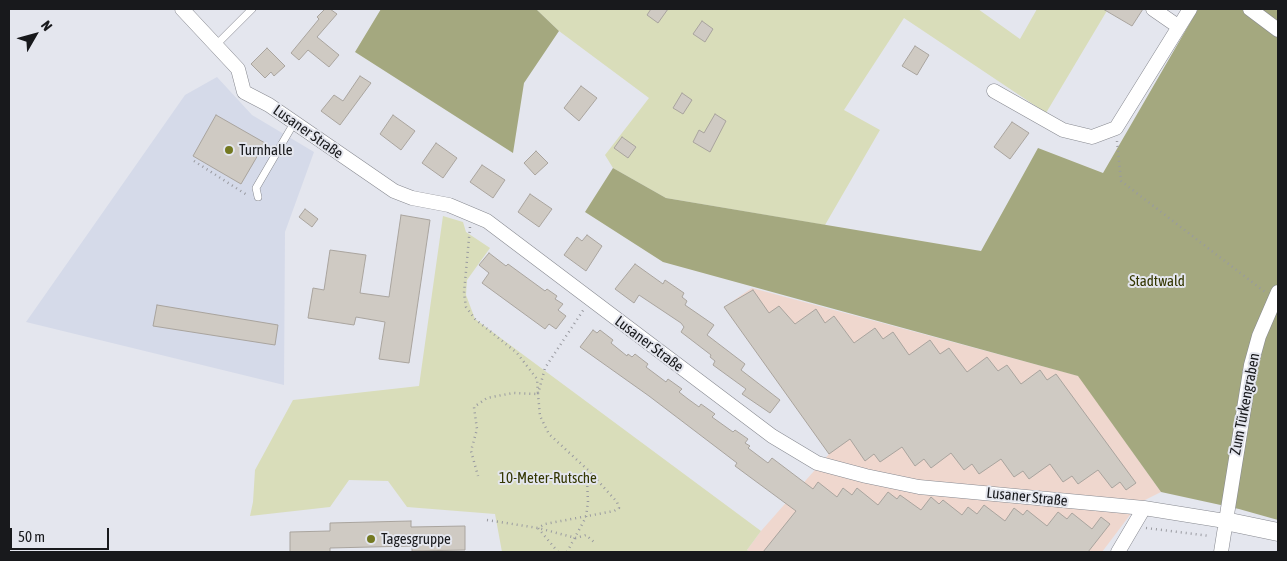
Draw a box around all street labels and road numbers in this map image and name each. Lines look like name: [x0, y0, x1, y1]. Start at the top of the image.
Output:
street label: Lusaner Straße: [269, 101, 347, 163]
street label: Lusaner Straße: [611, 312, 687, 376]
street label: Zum Türkengraben: [1226, 351, 1264, 457]
street label: Lusaner Straße: [986, 484, 1068, 510]

